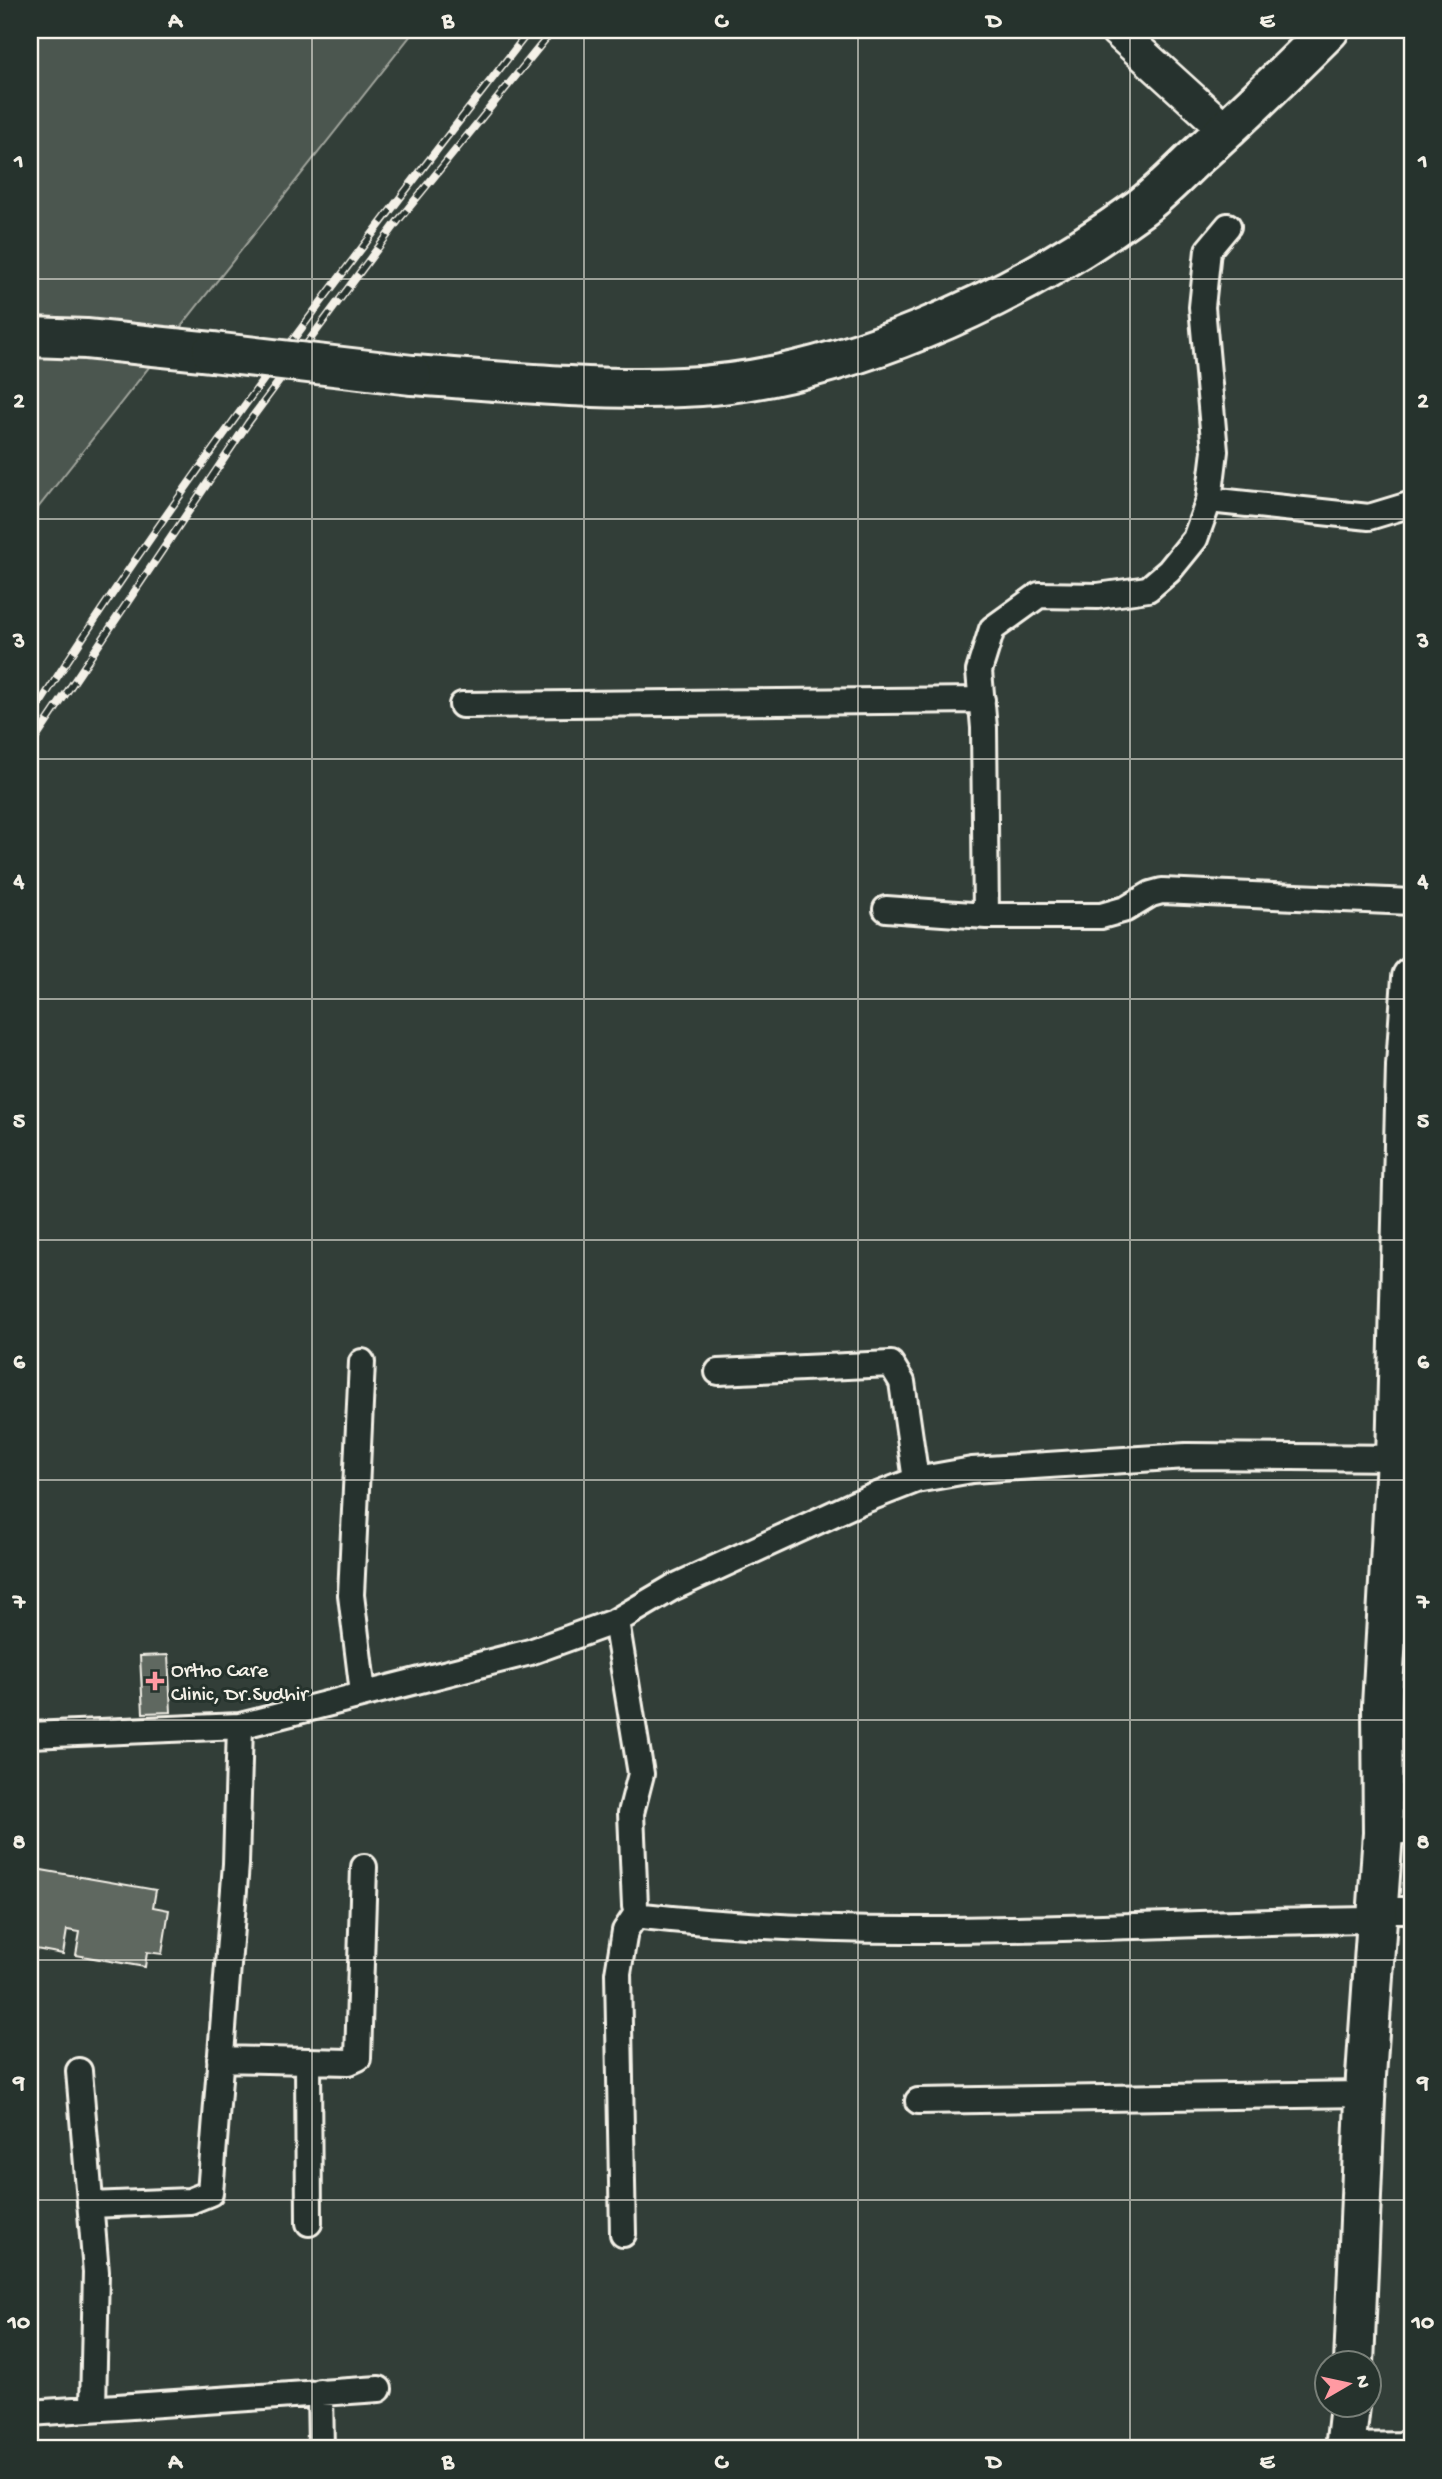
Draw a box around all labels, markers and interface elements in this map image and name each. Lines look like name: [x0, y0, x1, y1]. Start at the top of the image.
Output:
text: A: [167, 9, 183, 36]
text: B: [441, 9, 455, 36]
text: C: [715, 9, 730, 36]
text: D: [985, 9, 1003, 36]
text: E: [1260, 9, 1276, 36]
text: 1: [13, 149, 24, 176]
text: 1: [1417, 149, 1428, 176]
text: 2: [13, 389, 25, 416]
text: 2: [1417, 389, 1429, 416]
text: 3: [12, 629, 25, 656]
text: 3: [1416, 629, 1429, 656]
text: 4: [13, 869, 25, 896]
text: 4: [1417, 869, 1429, 896]
text: 5: [13, 1109, 25, 1136]
text: 5: [1417, 1109, 1429, 1136]
text: 6: [13, 1350, 26, 1377]
text: 6: [1417, 1350, 1430, 1377]
text: 7: [12, 1590, 26, 1617]
text: 7: [1416, 1590, 1430, 1617]
place label: Ortho Care Clinic, Dr.Sudhir: [171, 1660, 309, 1709]
marker: Ortho Care Clinic, Dr.Sudhir: [145, 1671, 165, 1691]
text: 8: [13, 1830, 26, 1857]
text: 8: [1417, 1830, 1430, 1857]
text: 9: [12, 2070, 25, 2097]
text: 9: [1416, 2070, 1429, 2097]
text: 10: [7, 2310, 30, 2337]
text: 10: [1411, 2310, 1434, 2337]
north arrow: [1312, 2350, 1382, 2420]
text: N: [1349, 2374, 1374, 2390]
text: A: [167, 2450, 183, 2477]
text: B: [441, 2450, 455, 2477]
text: C: [715, 2450, 730, 2477]
text: D: [985, 2450, 1003, 2477]
text: E: [1260, 2450, 1276, 2477]

